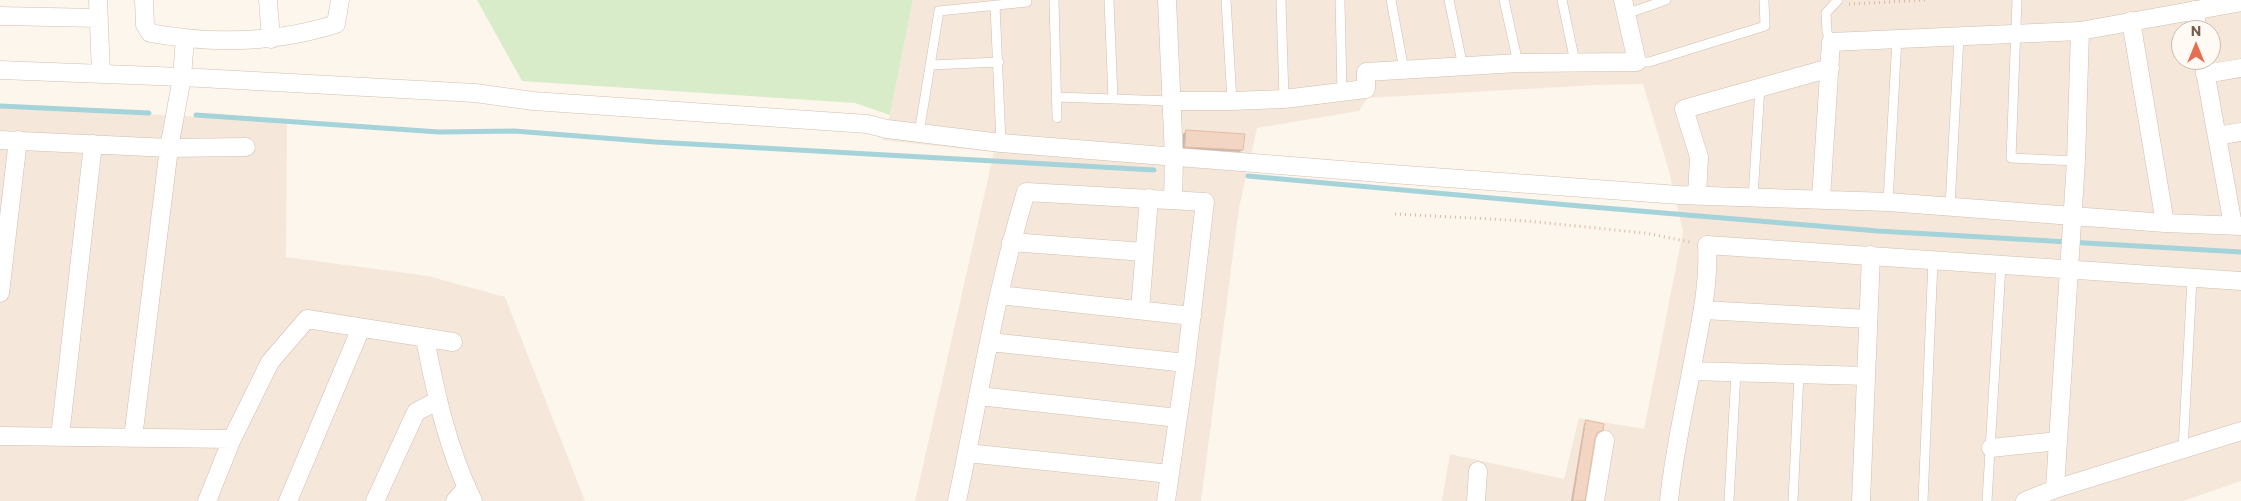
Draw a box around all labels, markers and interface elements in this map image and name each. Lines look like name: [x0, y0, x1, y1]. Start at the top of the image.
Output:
north arrow: [2171, 20, 2221, 70]
text: N: [2191, 22, 2201, 39]

